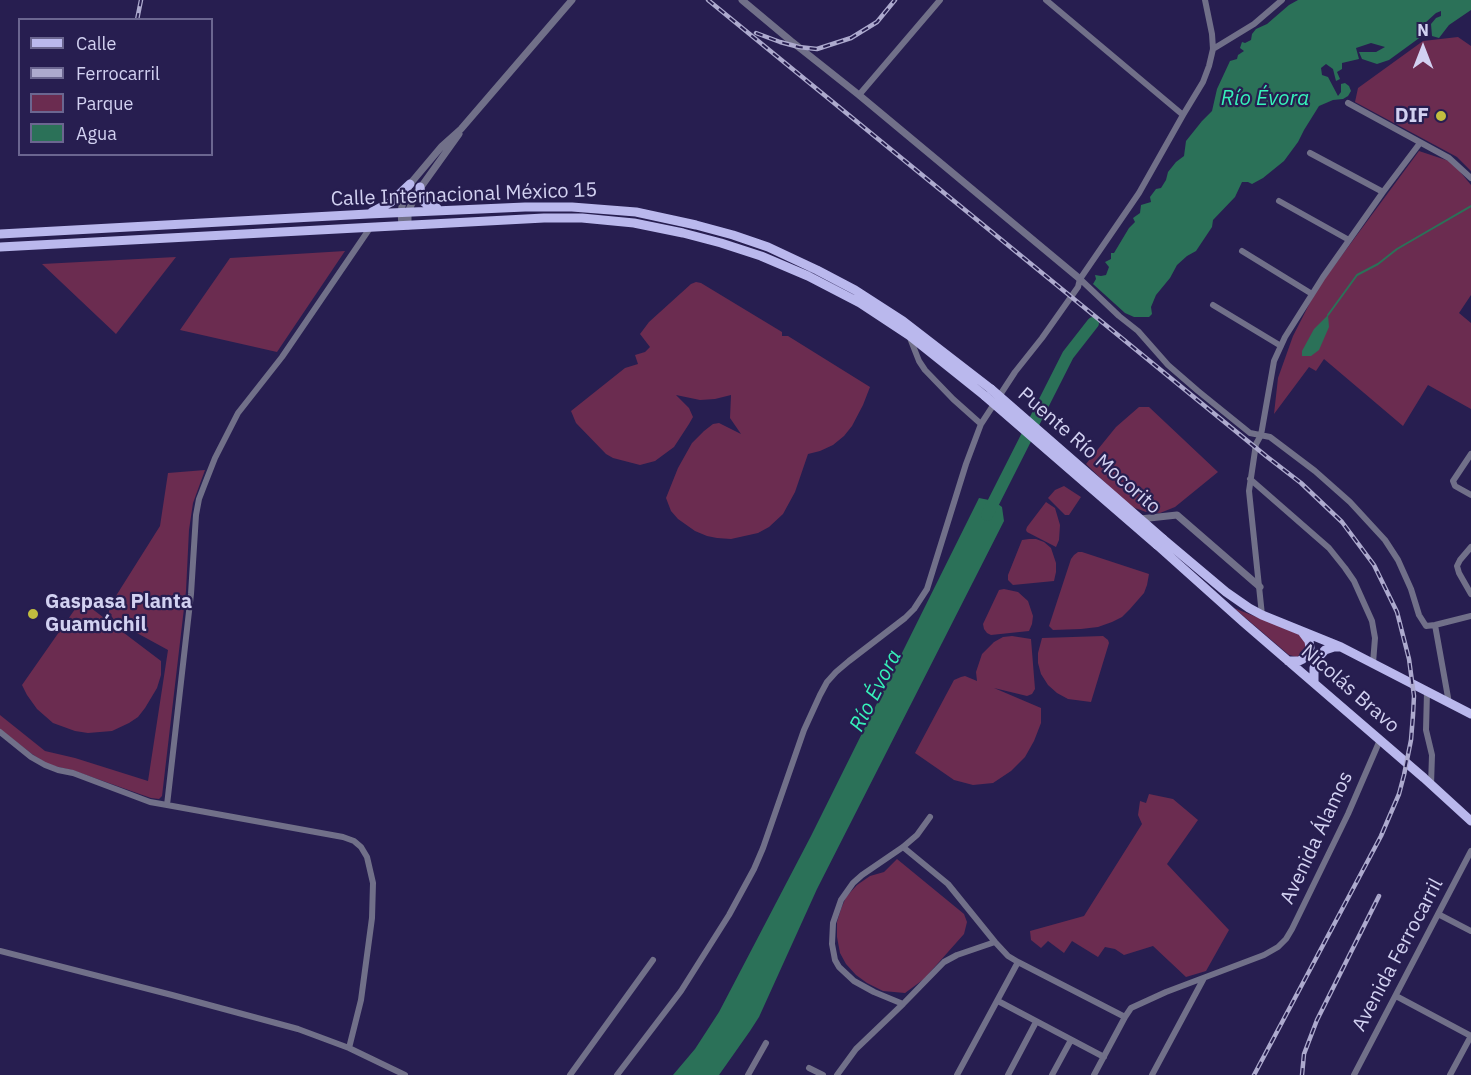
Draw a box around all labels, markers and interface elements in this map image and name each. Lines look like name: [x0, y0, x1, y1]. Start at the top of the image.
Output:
legend: [18, 18, 213, 156]
north arrow: [1393, 18, 1453, 78]
text: N: [1417, 20, 1429, 40]
text: Calle: [76, 32, 116, 55]
text: Ferrocarril: [76, 62, 160, 85]
water label: Río Évora: [1221, 86, 1309, 112]
text: Parque: [76, 92, 133, 115]
place label: DIF: [1395, 104, 1429, 128]
marker: DIF: [1434, 109, 1448, 123]
text: Agua: [76, 122, 117, 145]
street label: Calle Internacional México 15: [330, 178, 598, 212]
street label: Puente Río Mocorito: [1013, 382, 1165, 520]
place label: Gaspasa Planta Guamúchil: [45, 590, 192, 637]
marker: Gaspasa Planta Guamúchil: [26, 607, 40, 621]
street label: Nicolás Bravo: [1296, 640, 1404, 738]
water label: Río Évora: [845, 646, 907, 736]
street label: Avenida Álamos: [1276, 768, 1358, 908]
street label: Avenida Ferrocarril: [1348, 874, 1448, 1036]

